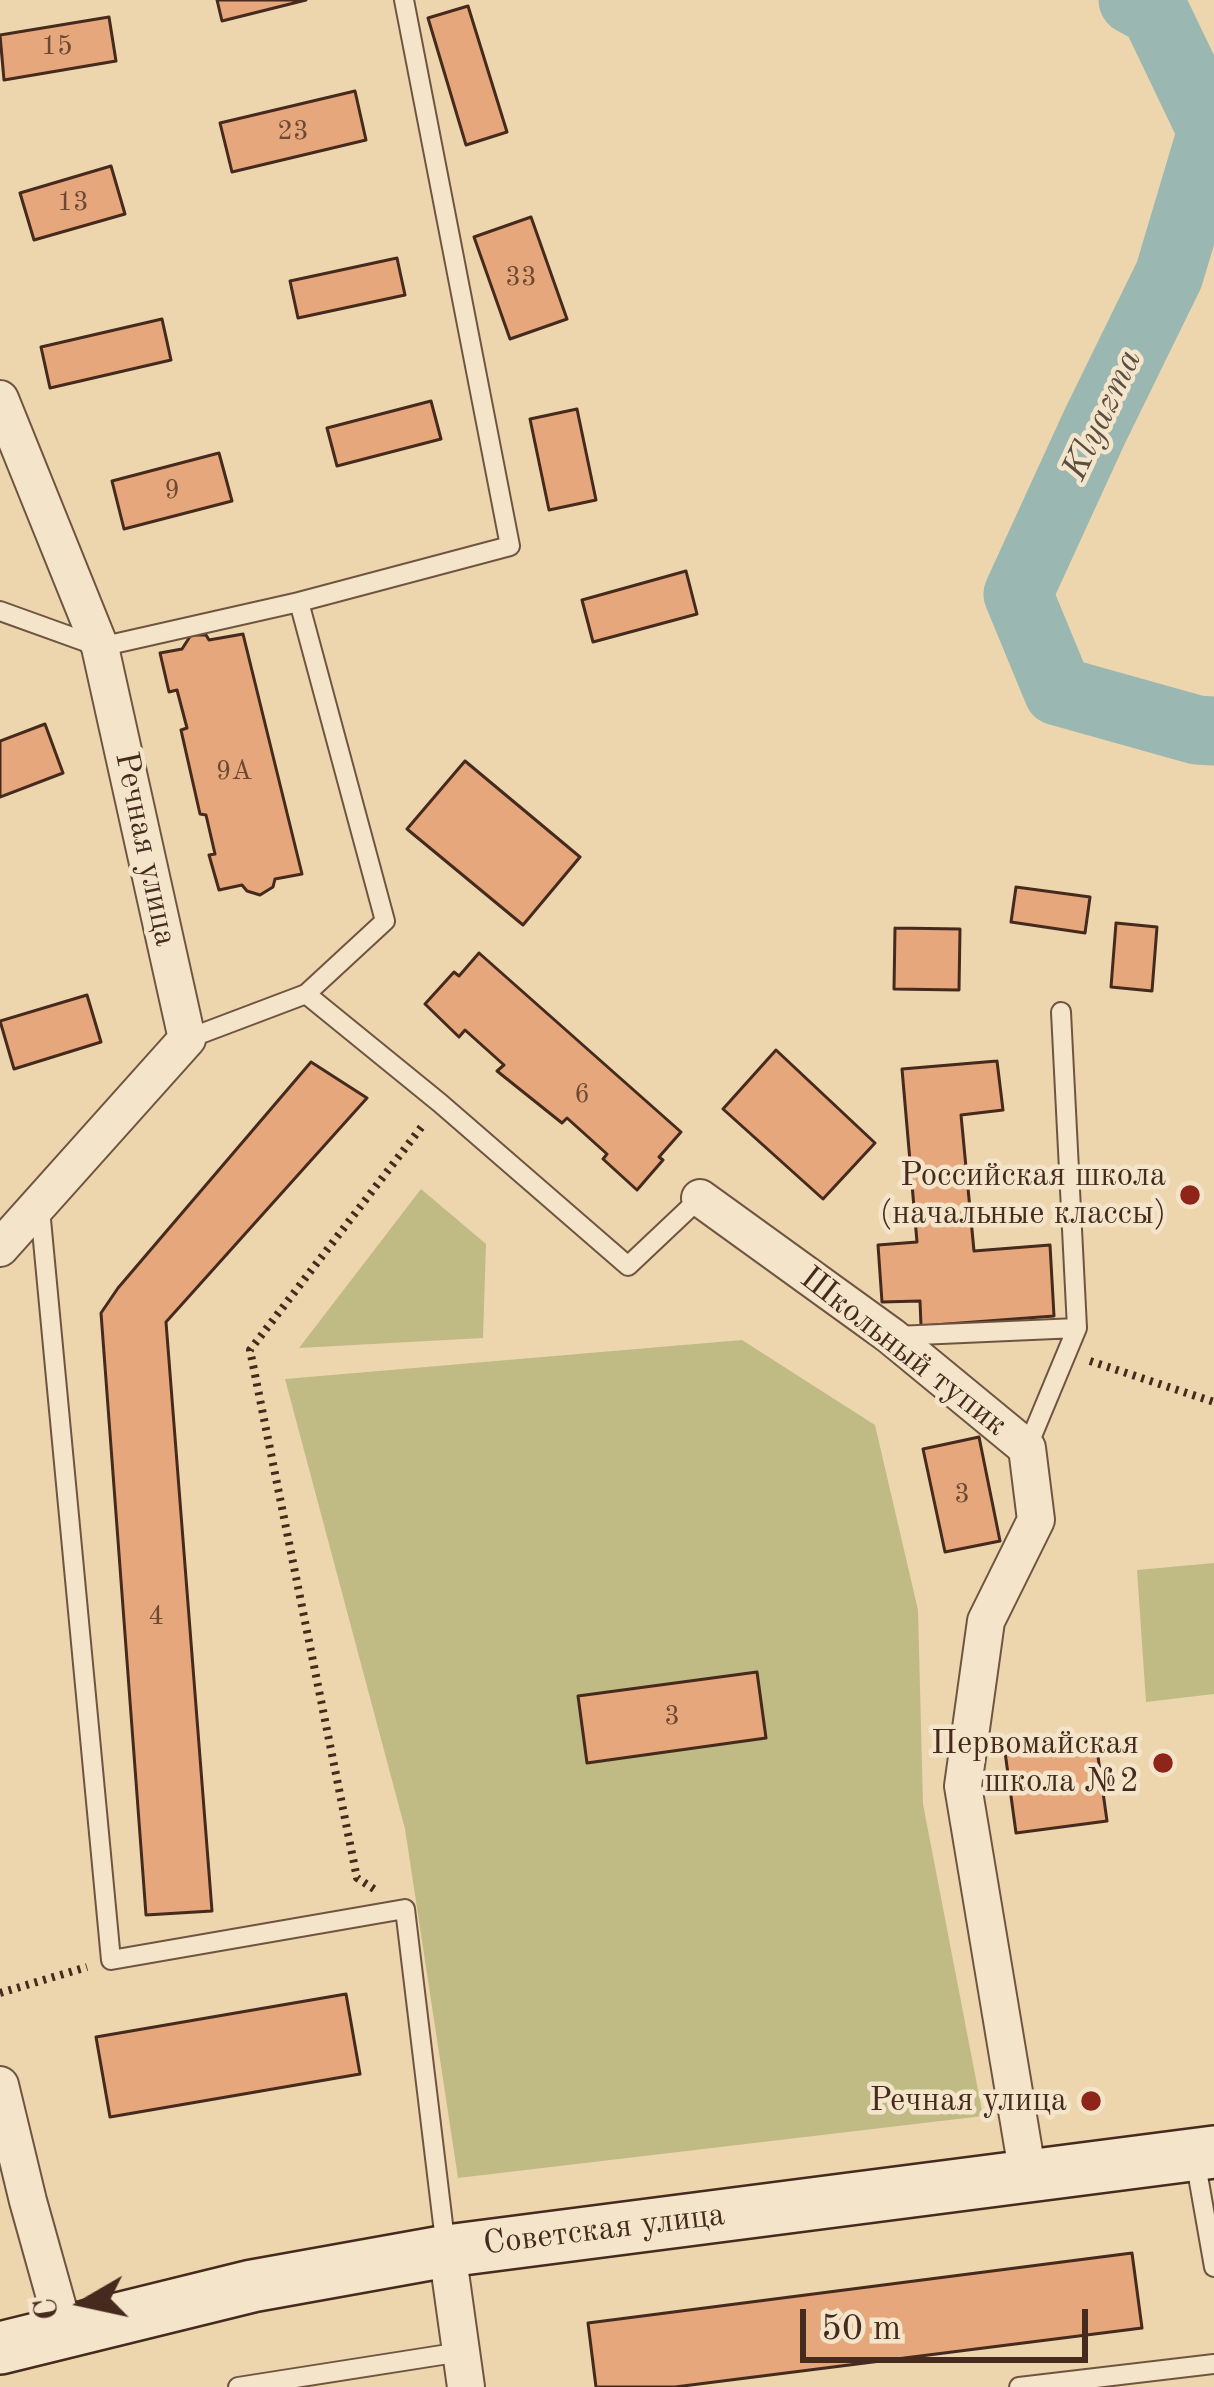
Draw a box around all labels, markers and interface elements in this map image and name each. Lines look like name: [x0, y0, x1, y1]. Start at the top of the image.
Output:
house number: 15: [41, 31, 73, 63]
house number: 23: [277, 116, 309, 148]
house number: 13: [57, 187, 89, 219]
house number: 33: [505, 262, 537, 294]
water label: Klyazma: [1054, 343, 1152, 487]
house number: 9: [164, 475, 180, 507]
street label: Речная улица: [105, 748, 185, 950]
house number: 9А: [216, 756, 252, 788]
house number: 6: [574, 1079, 590, 1111]
place label: Российская школа (начальные классы): [880, 1156, 1166, 1234]
marker: Российская школа (начальные классы): [1177, 1182, 1203, 1208]
street label: Школьный тупик: [792, 1259, 1014, 1445]
house number: 3: [954, 1479, 970, 1511]
house number: 4: [148, 1601, 164, 1633]
house number: 3: [664, 1701, 680, 1733]
place label: Первомайская школа №2: [931, 1724, 1139, 1802]
marker: Первомайская школа №2: [1150, 1750, 1176, 1776]
place label: Речная улица: [870, 2081, 1067, 2121]
marker: Речная улица: [1078, 2088, 1104, 2114]
street label: Советская улица: [481, 2196, 727, 2264]
north arrow: [24, 2243, 144, 2363]
scale bar: [806, 2285, 1094, 2359]
text: С: [30, 2295, 66, 2322]
text: 50 m: [821, 2312, 901, 2348]

